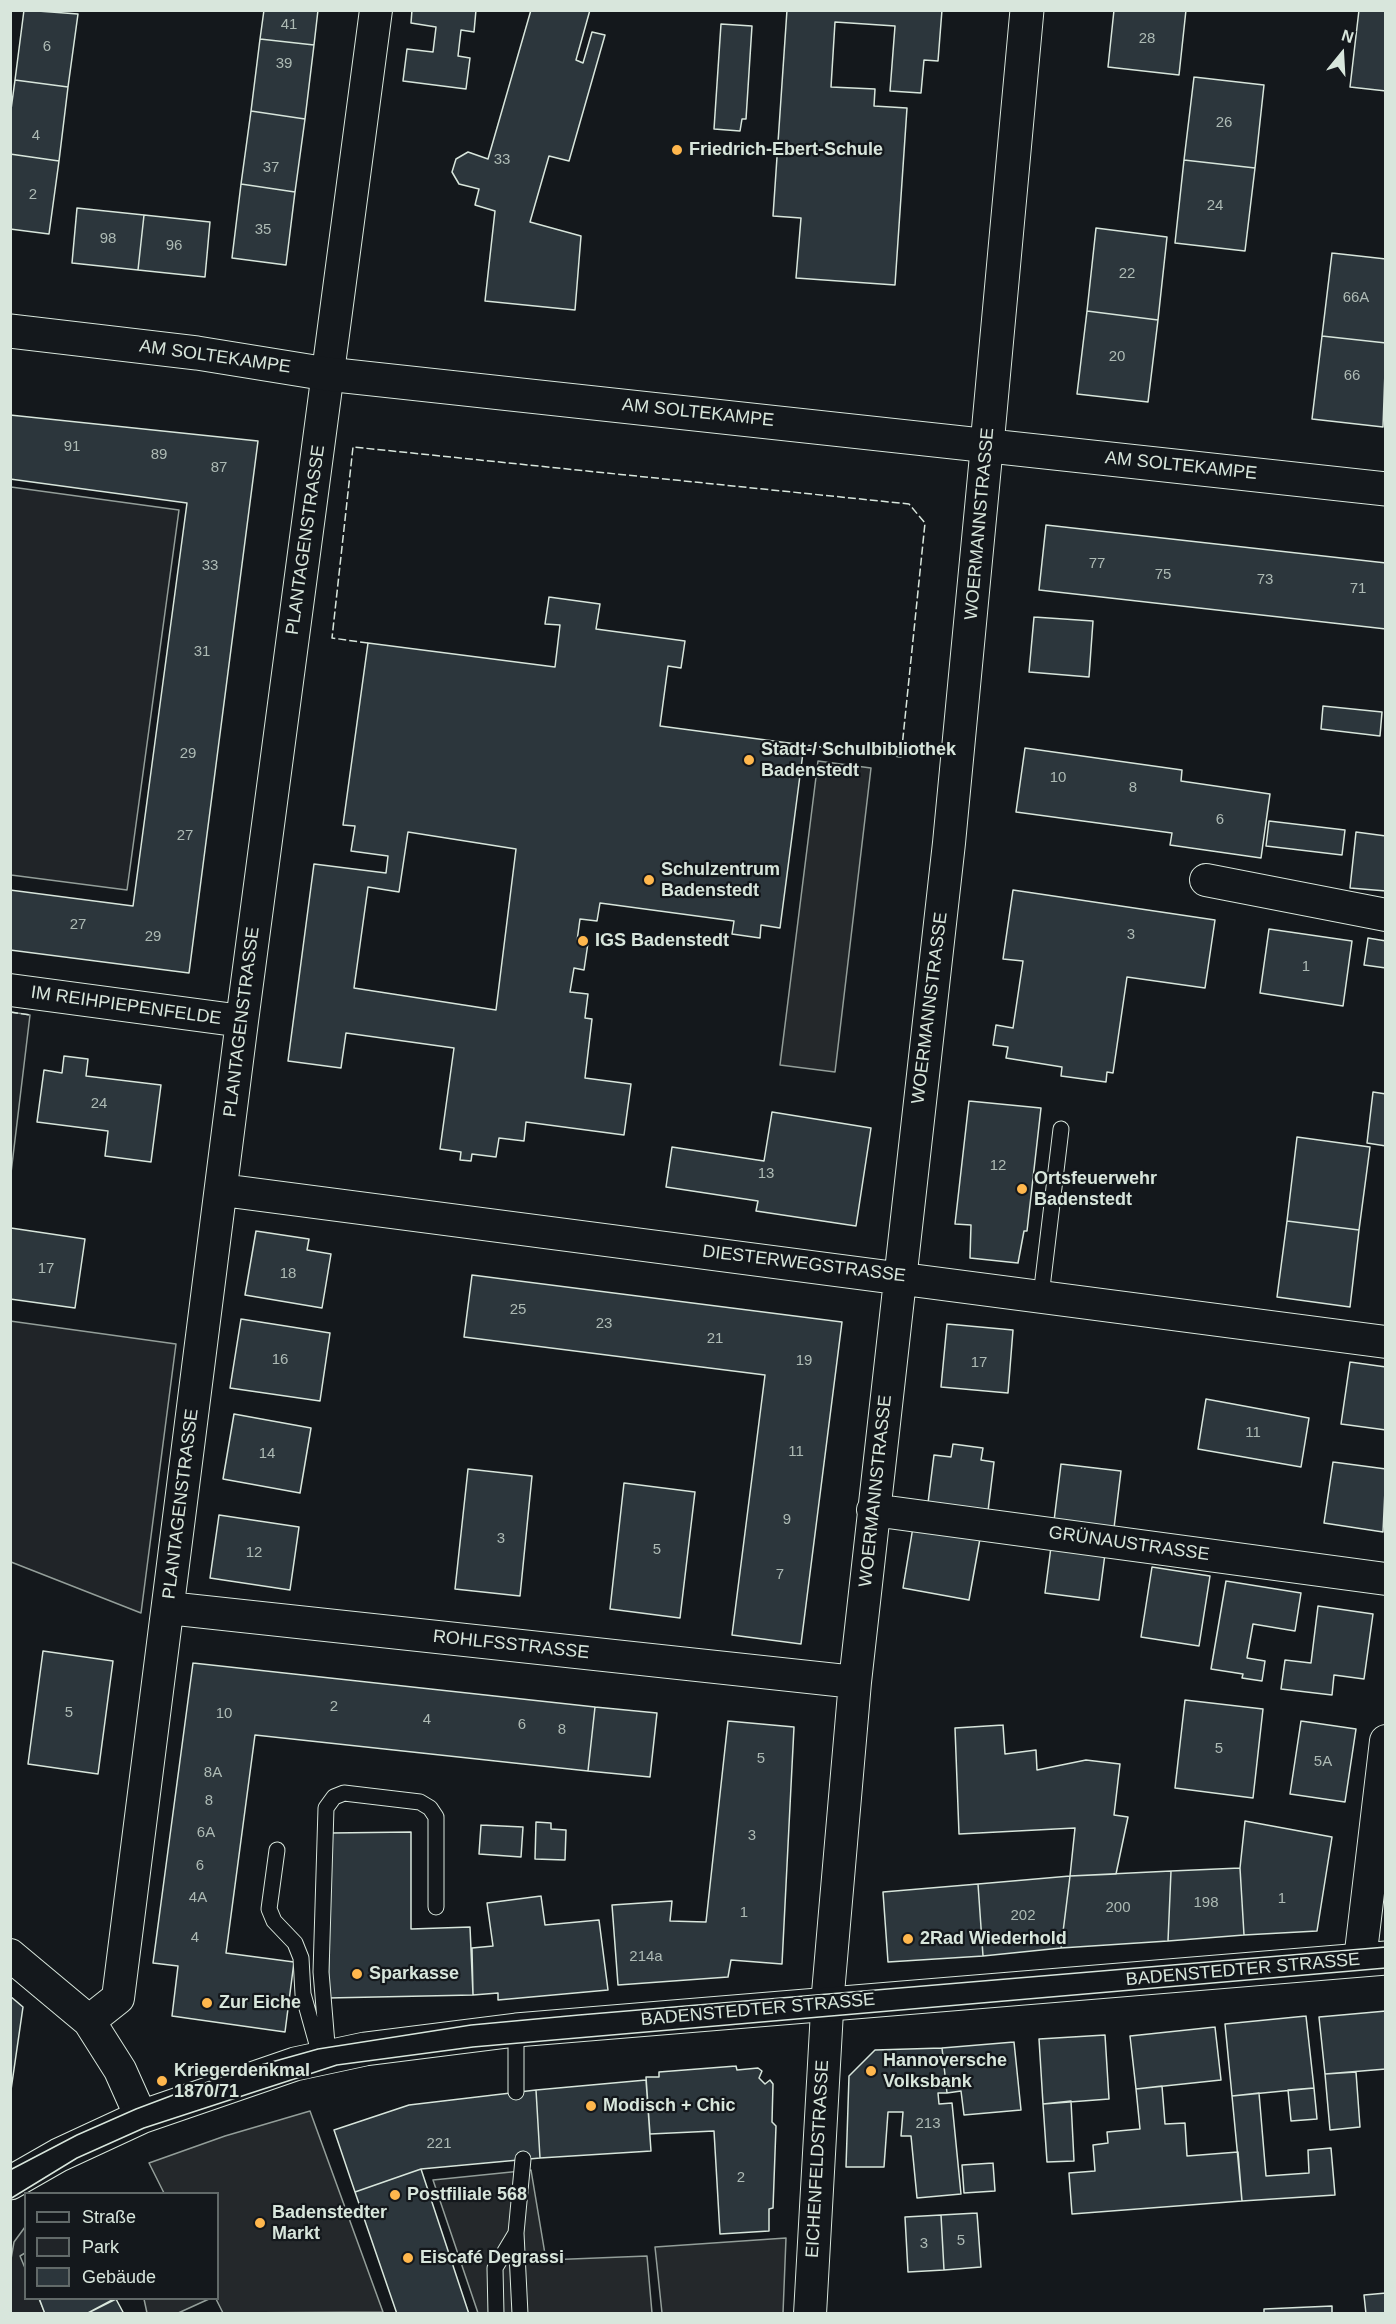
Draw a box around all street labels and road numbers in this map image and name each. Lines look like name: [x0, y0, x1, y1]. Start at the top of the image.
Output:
street label: AM SOLTEKAMPE: [138, 336, 292, 378]
street label: AM SOLTEKAMPE: [621, 394, 775, 432]
street label: WOERMANNSTRASSE: [961, 427, 999, 621]
street label: PLANTAGENSTRASSE: [282, 444, 330, 636]
street label: AM SOLTEKAMPE: [1104, 447, 1258, 485]
street label: WOERMANNSTRASSE: [908, 911, 952, 1105]
street label: PLANTAGENSTRASSE: [220, 926, 264, 1118]
street label: IM REIHPIEPENFELDE: [29, 982, 223, 1030]
street label: DIESTERWEGSTRASSE: [701, 1241, 907, 1287]
street label: WOERMANNSTRASSE: [855, 1394, 897, 1588]
street label: PLANTAGENSTRASSE: [159, 1408, 203, 1600]
street label: GRÜNAUSTRASSE: [1047, 1522, 1211, 1566]
street label: ROHLFSSTRASSE: [432, 1626, 590, 1664]
street label: BADENSTEDTER STRASSE: [1125, 1949, 1361, 1991]
street label: BADENSTEDTER STRASSE: [640, 1989, 876, 2031]
street label: EICHENFELDSTRASSE: [802, 2060, 834, 2258]

